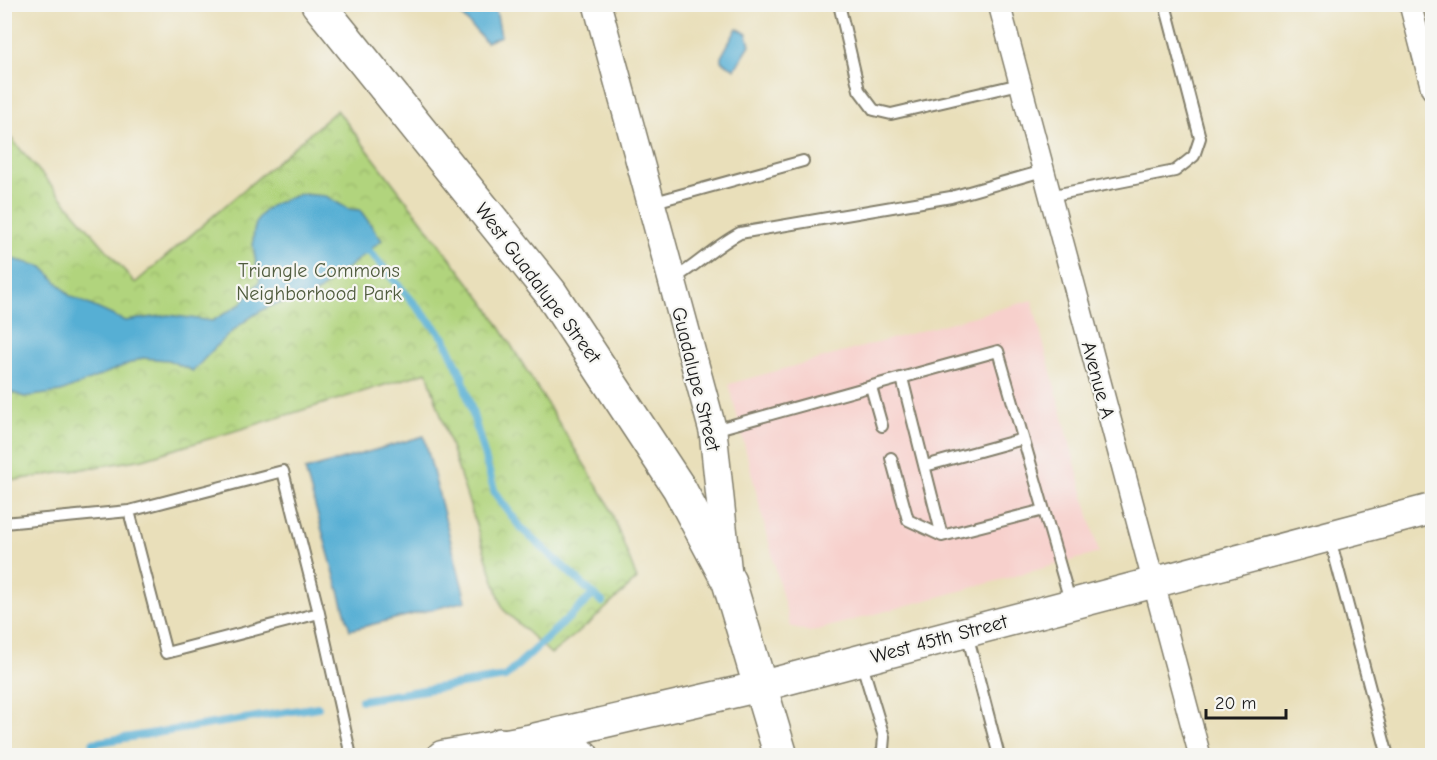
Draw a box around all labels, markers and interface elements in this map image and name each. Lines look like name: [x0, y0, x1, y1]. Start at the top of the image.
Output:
street label: West Guadalupe Street: [470, 198, 606, 369]
park label: Triangle Commons Neighborhood Park: [236, 259, 402, 305]
street label: Guadalupe Street: [667, 305, 725, 455]
street label: Avenue A: [1077, 339, 1119, 422]
street label: West 45th Street: [868, 609, 1011, 668]
scale bar: [1206, 682, 1286, 720]
text: 20 m: [1215, 693, 1256, 714]

